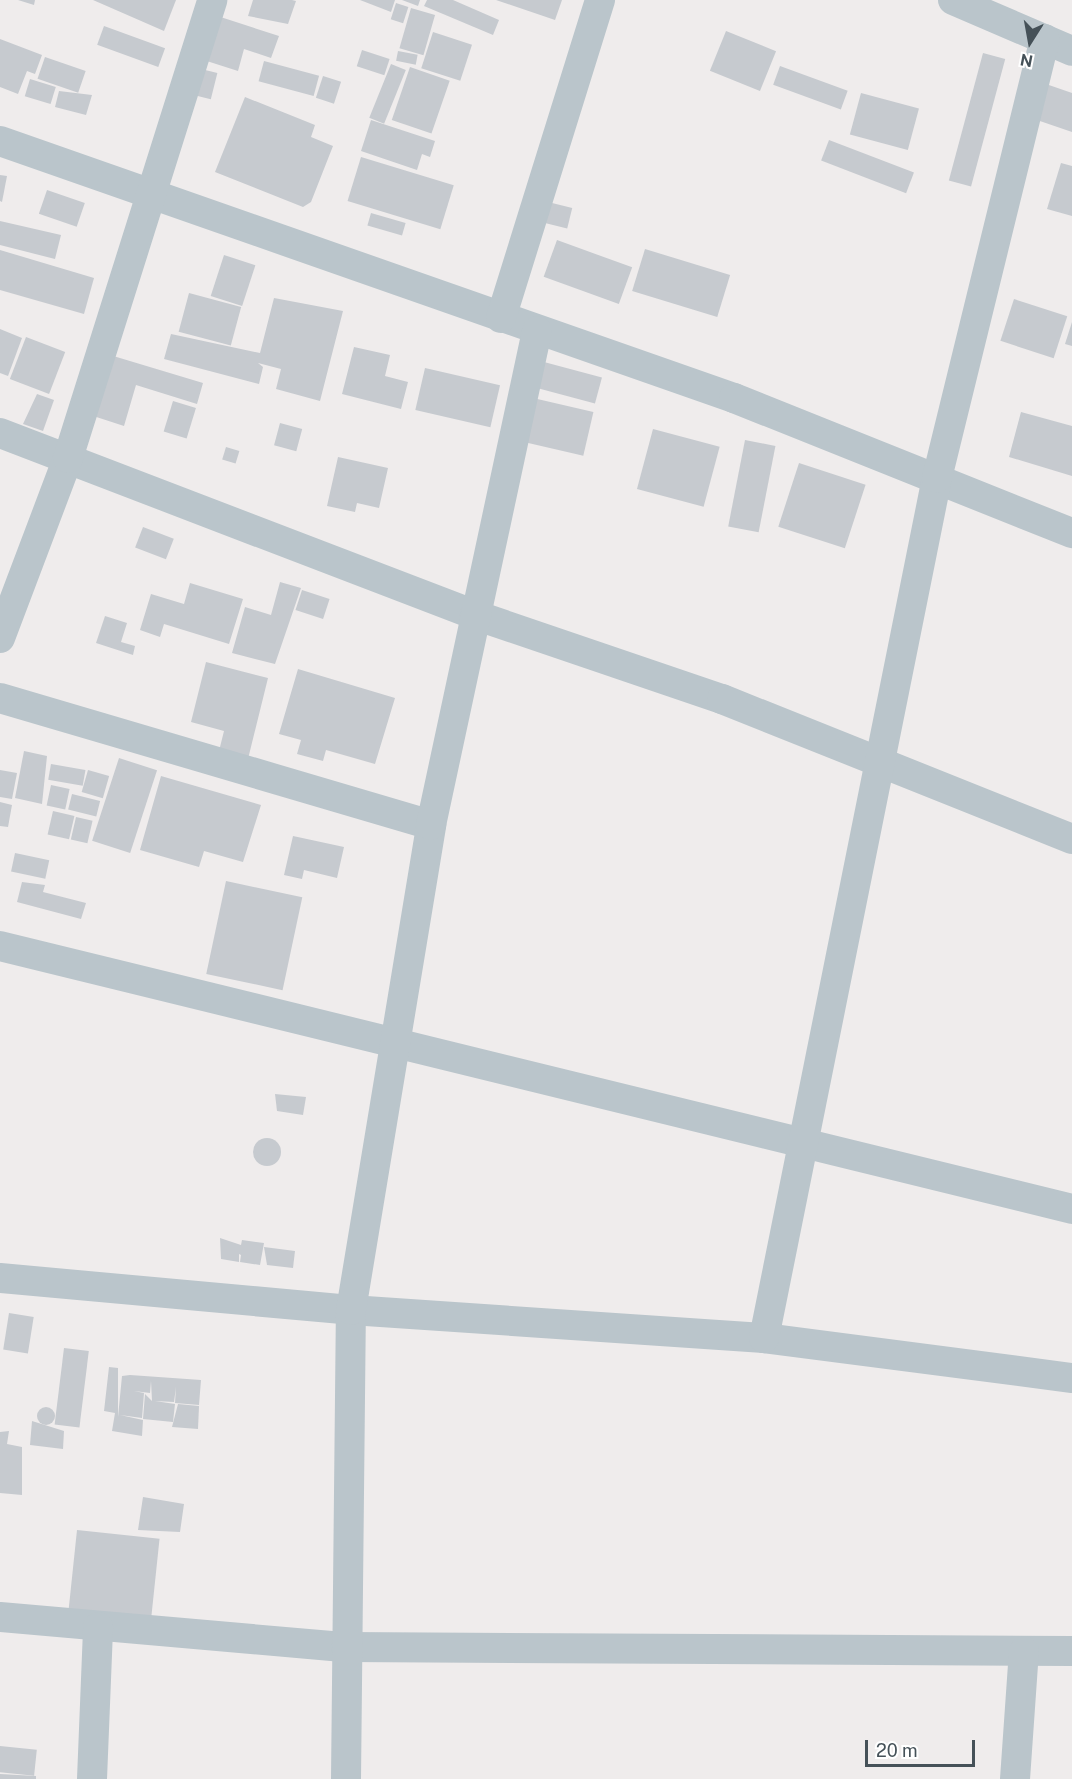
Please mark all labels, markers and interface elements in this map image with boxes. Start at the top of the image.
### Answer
north arrow [1000,12,1060,72]
text: N [1019,50,1034,71]
scale bar [868,1728,978,1766]
text: 20 m [876,1740,918,1761]

